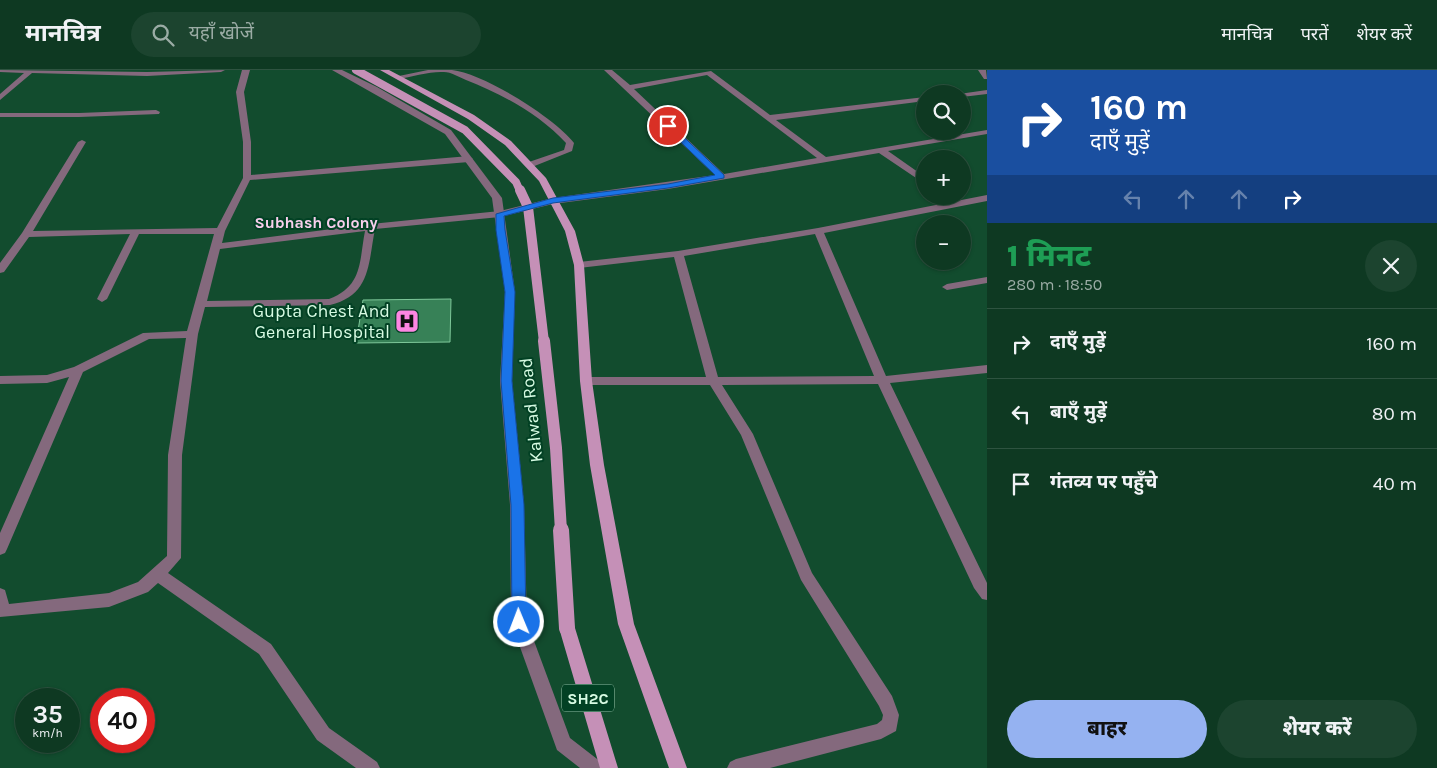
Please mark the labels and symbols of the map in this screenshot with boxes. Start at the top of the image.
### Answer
pin [647,105,689,147]
district label: Subhash Colony [255,213,377,232]
place label: Gupta Chest And General Hospital [253,300,390,343]
hospital icon: Gupta Chest And General Hospital [394,308,420,334]
street label: Kalwad Road [515,357,547,463]
position arrow [492,595,544,647]
road number: SH2C [562,684,614,711]
speed limit sign: 40 [90,688,155,753]

